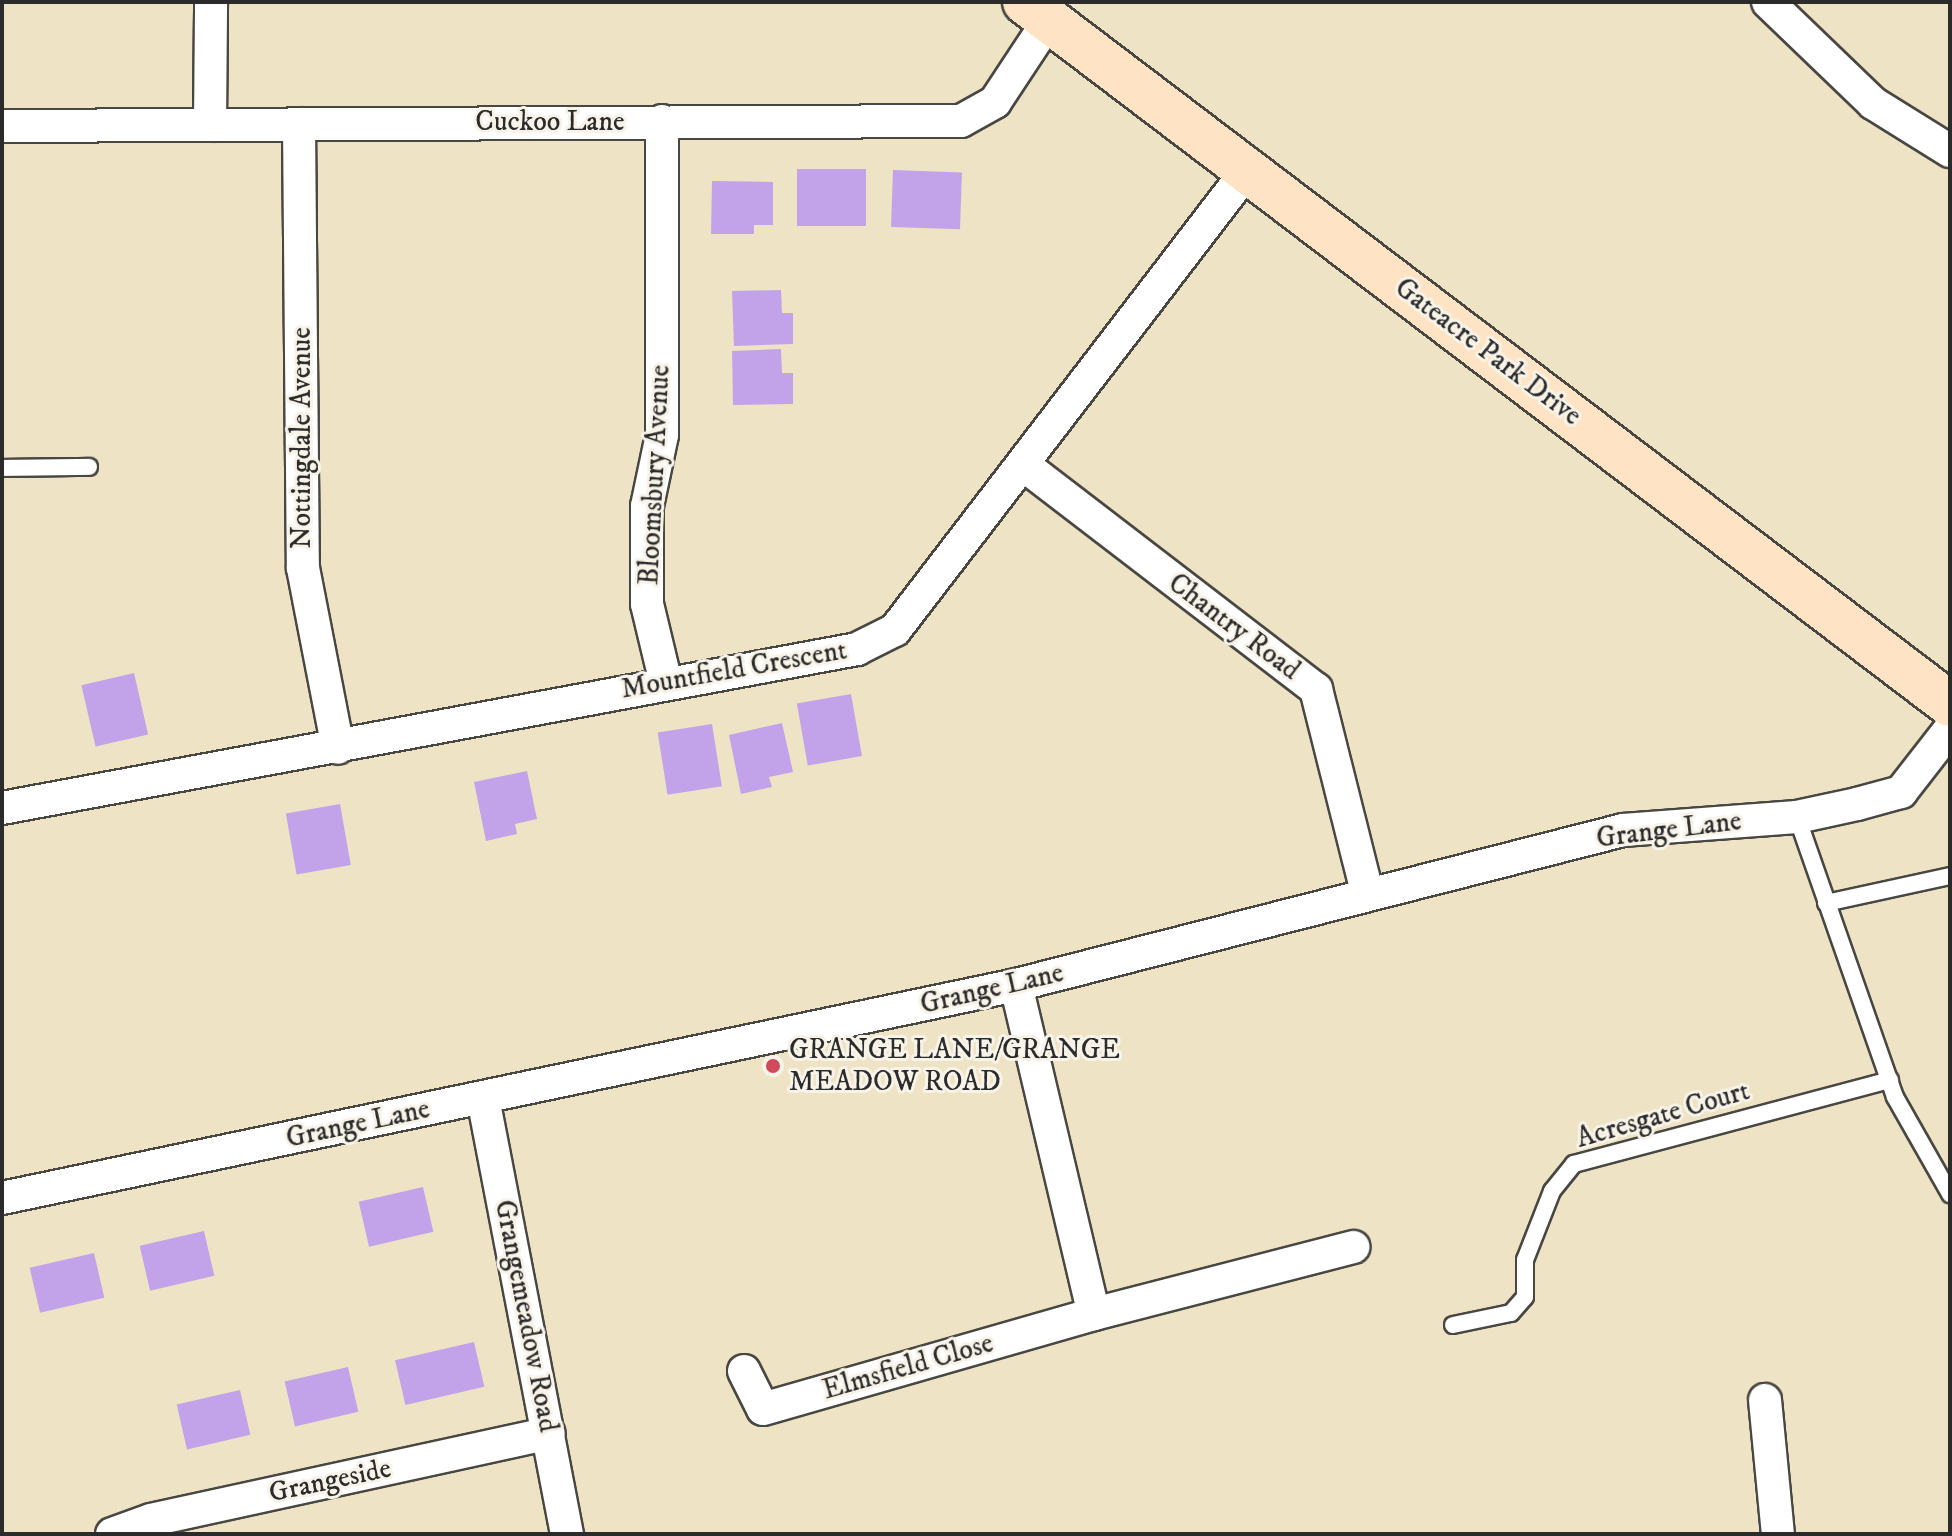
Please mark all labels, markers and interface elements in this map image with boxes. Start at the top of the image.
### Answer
street label: Cuckoo Lane [475,105,625,139]
street label: Gateacre Park Drive [1388,271,1588,433]
street label: Nottingdale Avenue [285,327,319,549]
street label: Bloomsbury Avenue [632,364,678,586]
street label: Chantry Road [1161,567,1307,687]
street label: Mountfield Crescent [619,634,849,706]
street label: Grange Lane [1595,804,1743,856]
street label: Grange Lane [917,956,1067,1022]
place label: GRANGE LANE/GRANGE MEADOW ROAD [789,1033,1120,1099]
marker: GRANGE LANE/GRANGE MEADOW ROAD [764,1057,782,1075]
street label: Acresgate Court [1573,1074,1753,1156]
street label: Grange Lane [283,1092,433,1156]
street label: Grangemeadow Road [487,1197,565,1435]
street label: Elmsfield Close [819,1327,997,1407]
street label: Grangeside [266,1452,394,1510]

